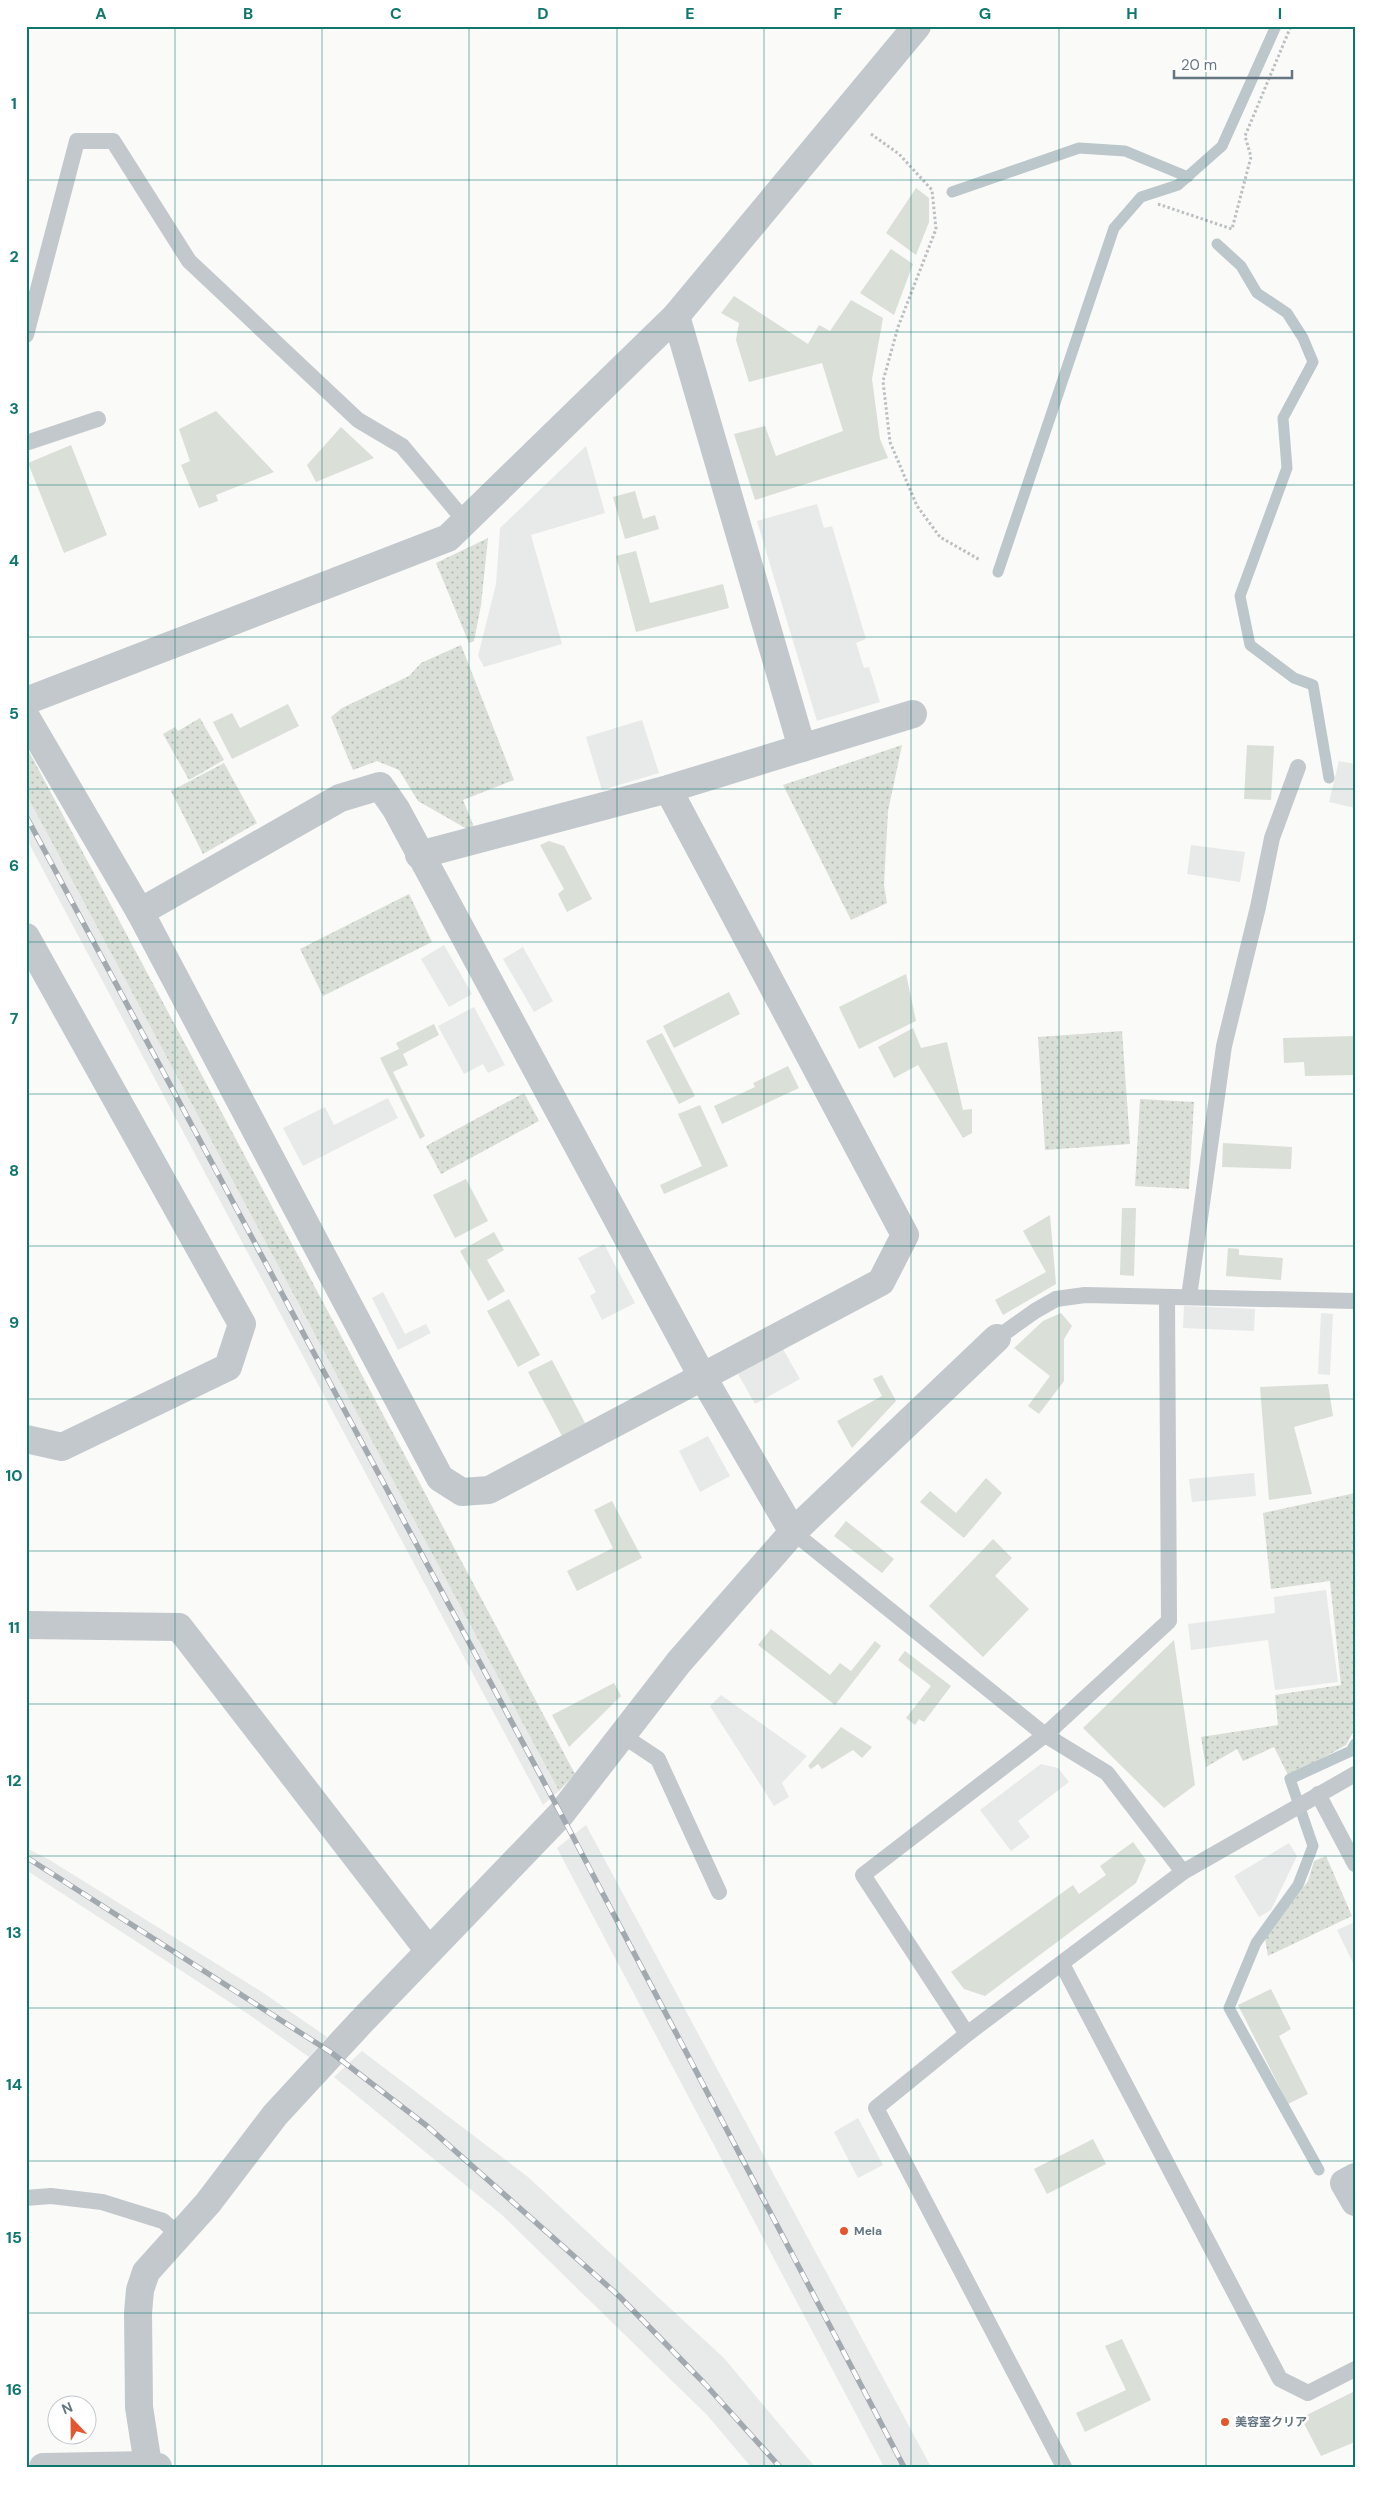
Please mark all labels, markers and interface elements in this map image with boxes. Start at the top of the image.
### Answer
text: A [95,3,107,24]
text: B [243,3,253,24]
text: C [390,3,402,24]
text: D [537,3,549,24]
text: E [685,3,695,24]
text: F [834,3,843,24]
text: G [979,3,991,24]
text: H [1126,3,1138,24]
text: I [1278,3,1282,24]
scale bar [1174,48,1291,80]
text: 20 m [1181,55,1217,75]
text: 1 [11,93,17,114]
text: 2 [9,246,19,267]
text: 3 [9,398,19,419]
text: 4 [9,550,19,571]
text: 5 [9,703,19,724]
text: 6 [9,855,19,876]
text: 7 [10,1008,19,1029]
text: 8 [9,1160,19,1181]
text: 9 [9,1312,19,1333]
text: 10 [5,1465,23,1486]
text: 11 [8,1617,20,1638]
text: 12 [6,1770,22,1791]
text: 13 [6,1922,22,1943]
text: 14 [6,2074,22,2095]
place label: Mela [854,2223,882,2239]
marker: Mela [838,2225,850,2237]
text: 15 [6,2227,22,2248]
text: 16 [6,2379,22,2400]
north arrow [48,2396,98,2446]
text: N [59,2398,75,2418]
place label: 美容室クリア [1235,2414,1307,2430]
marker: 美容室クリア [1219,2416,1231,2428]

